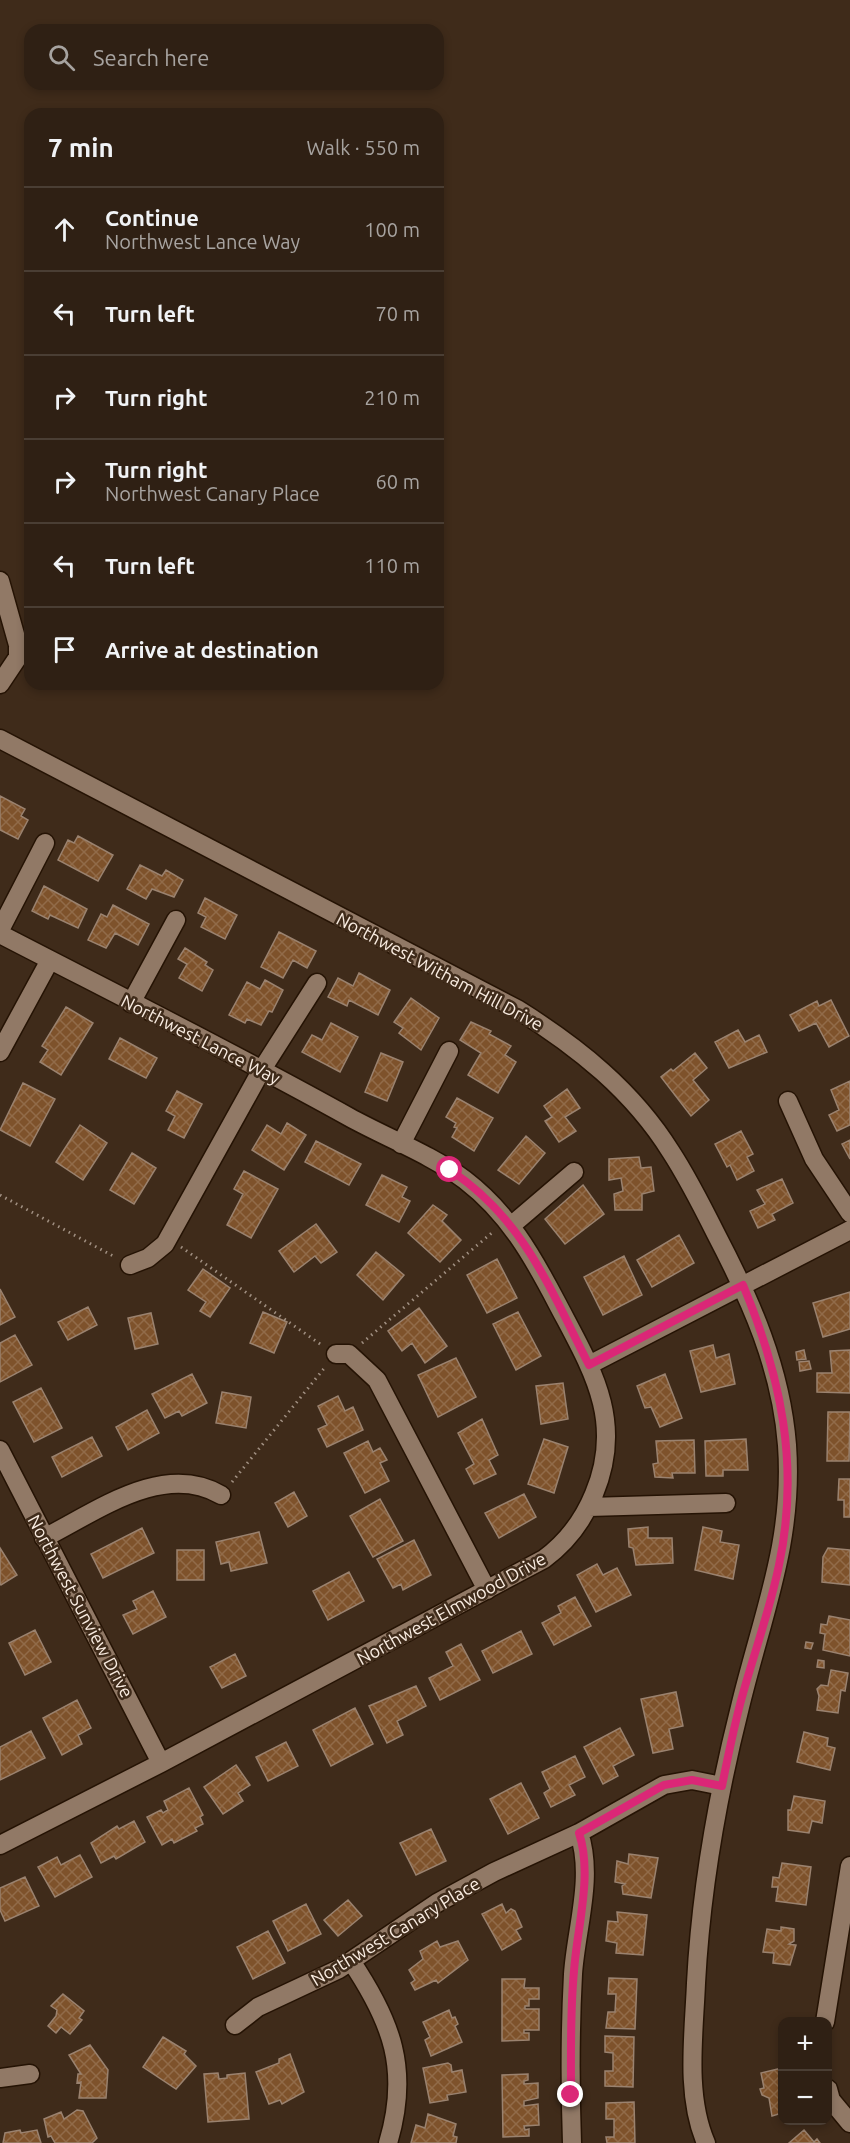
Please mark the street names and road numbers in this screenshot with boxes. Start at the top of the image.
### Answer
street label: Northwest Witham Hill Drive [333,908,547,1034]
street label: Northwest Lance Way [118,990,284,1088]
street label: Northwest Sunview Drive [24,1511,138,1701]
street label: Northwest Elmwood Drive [353,1548,549,1668]
street label: Northwest Canary Place [307,1873,483,1989]

